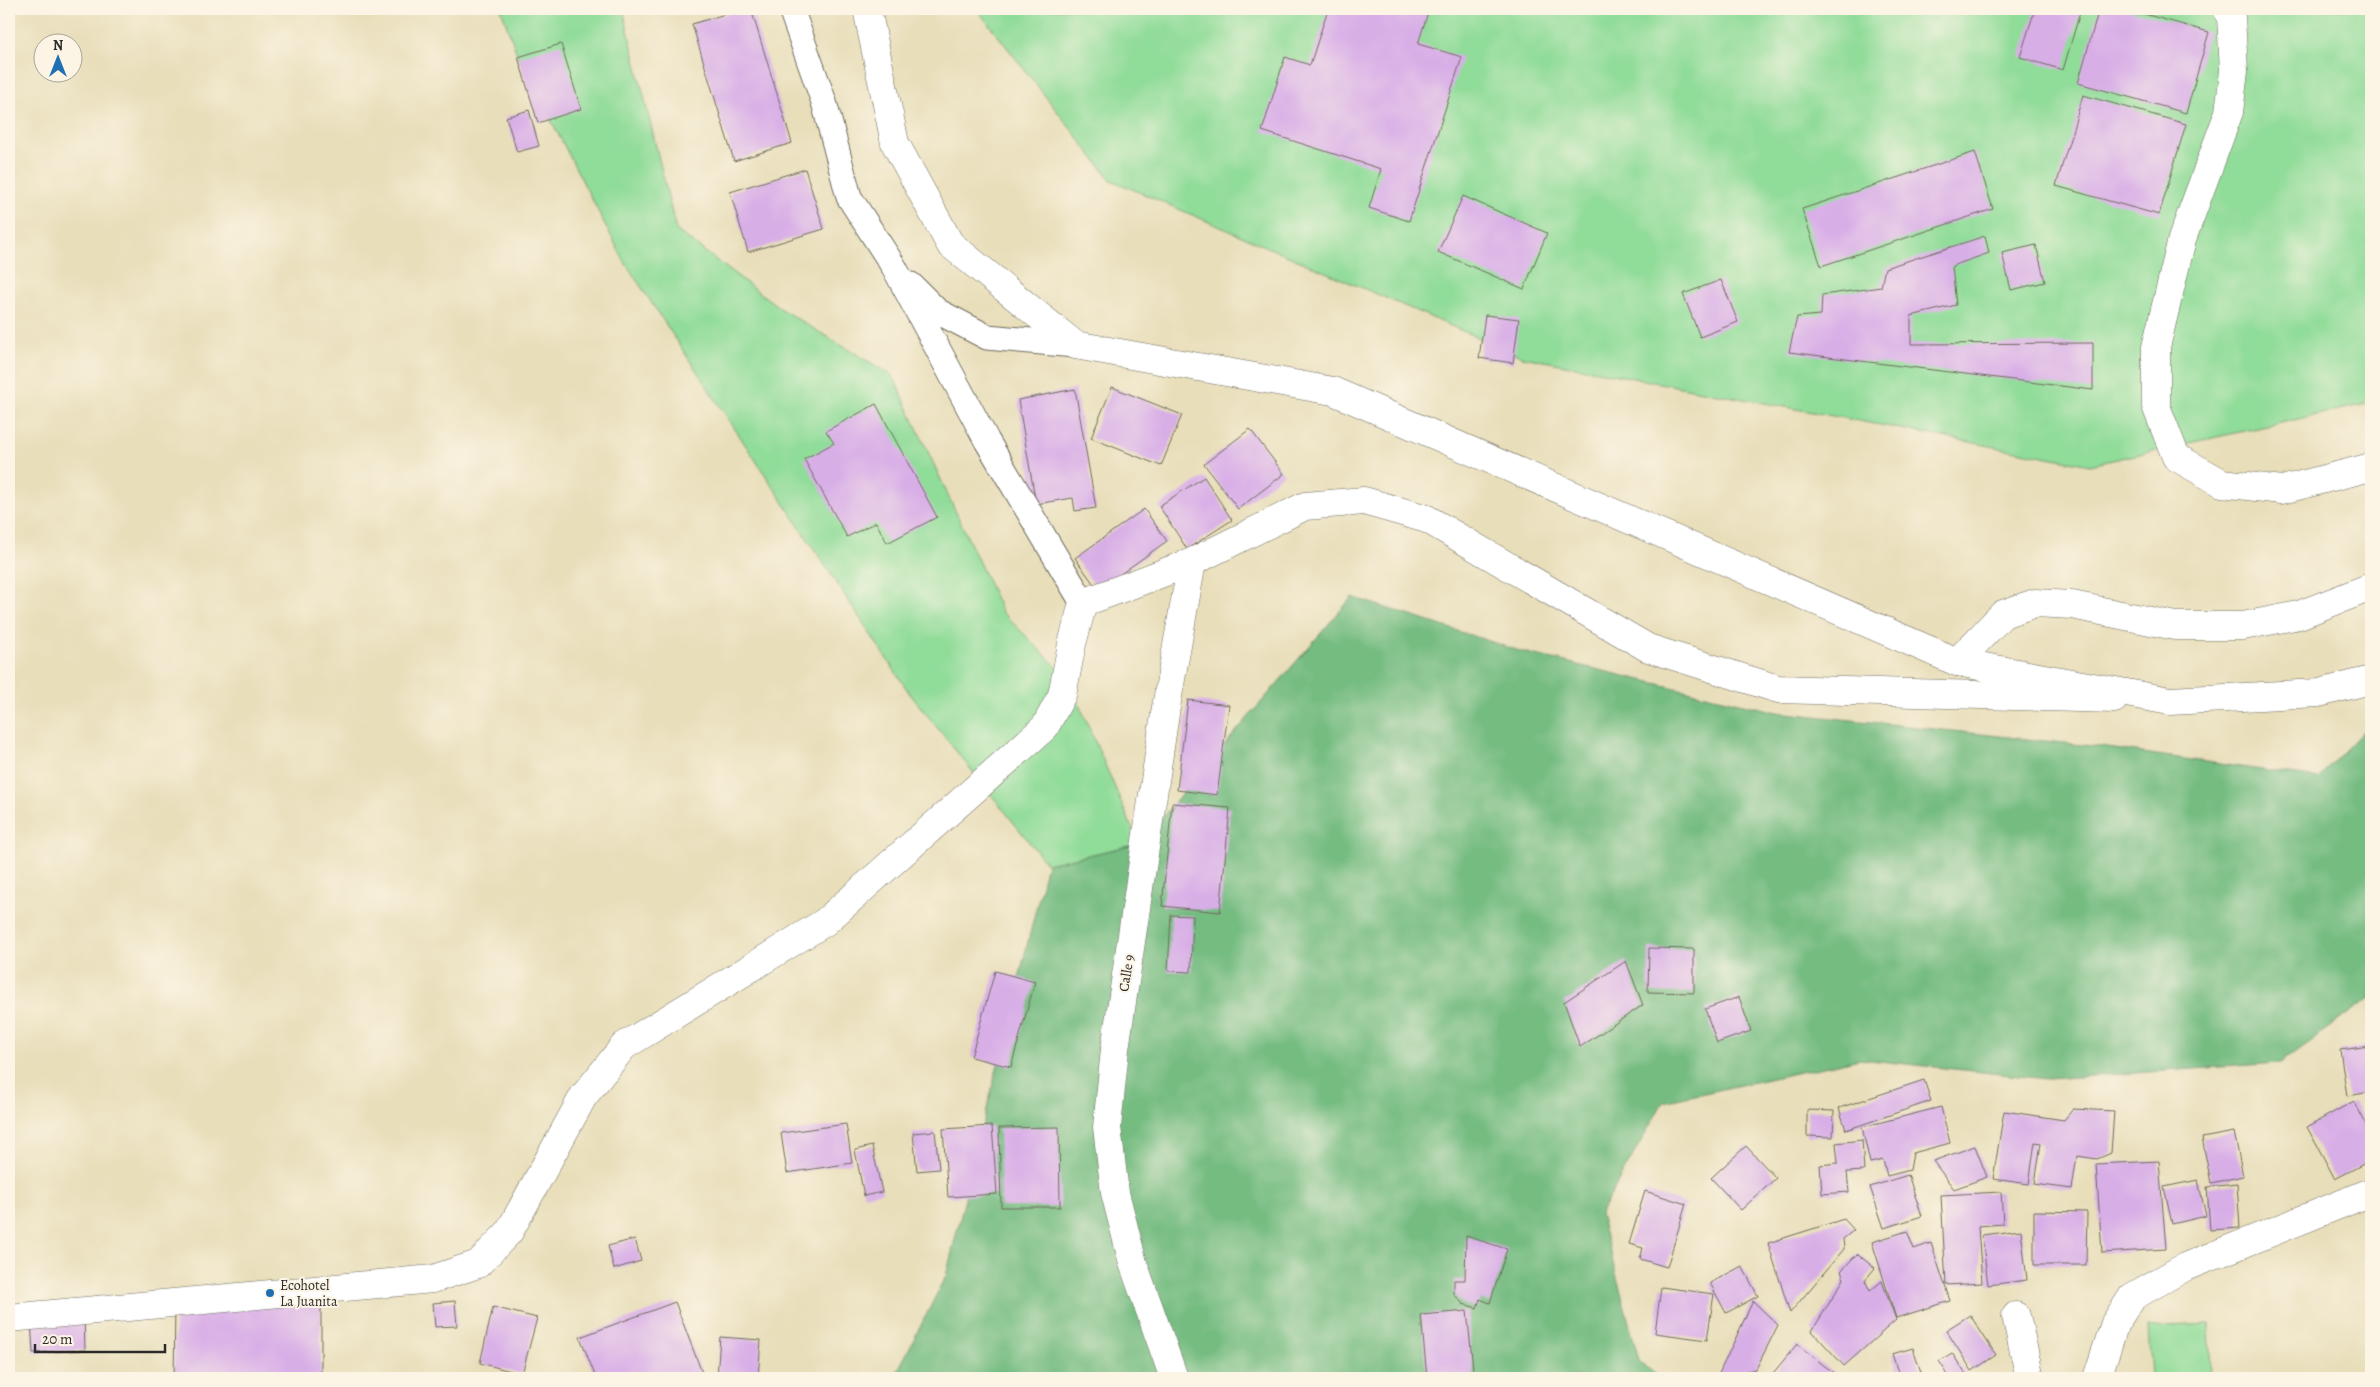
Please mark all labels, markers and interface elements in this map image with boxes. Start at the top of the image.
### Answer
north arrow [32,32,82,82]
text: N [53,36,63,55]
street label: Calle 9 [1114,953,1139,993]
place label: Ecohotel La Juanita [280,1276,338,1311]
marker: Ecohotel La Juanita [264,1287,276,1299]
scale bar [35,1322,165,1354]
text: 20 m [42,1329,73,1349]

